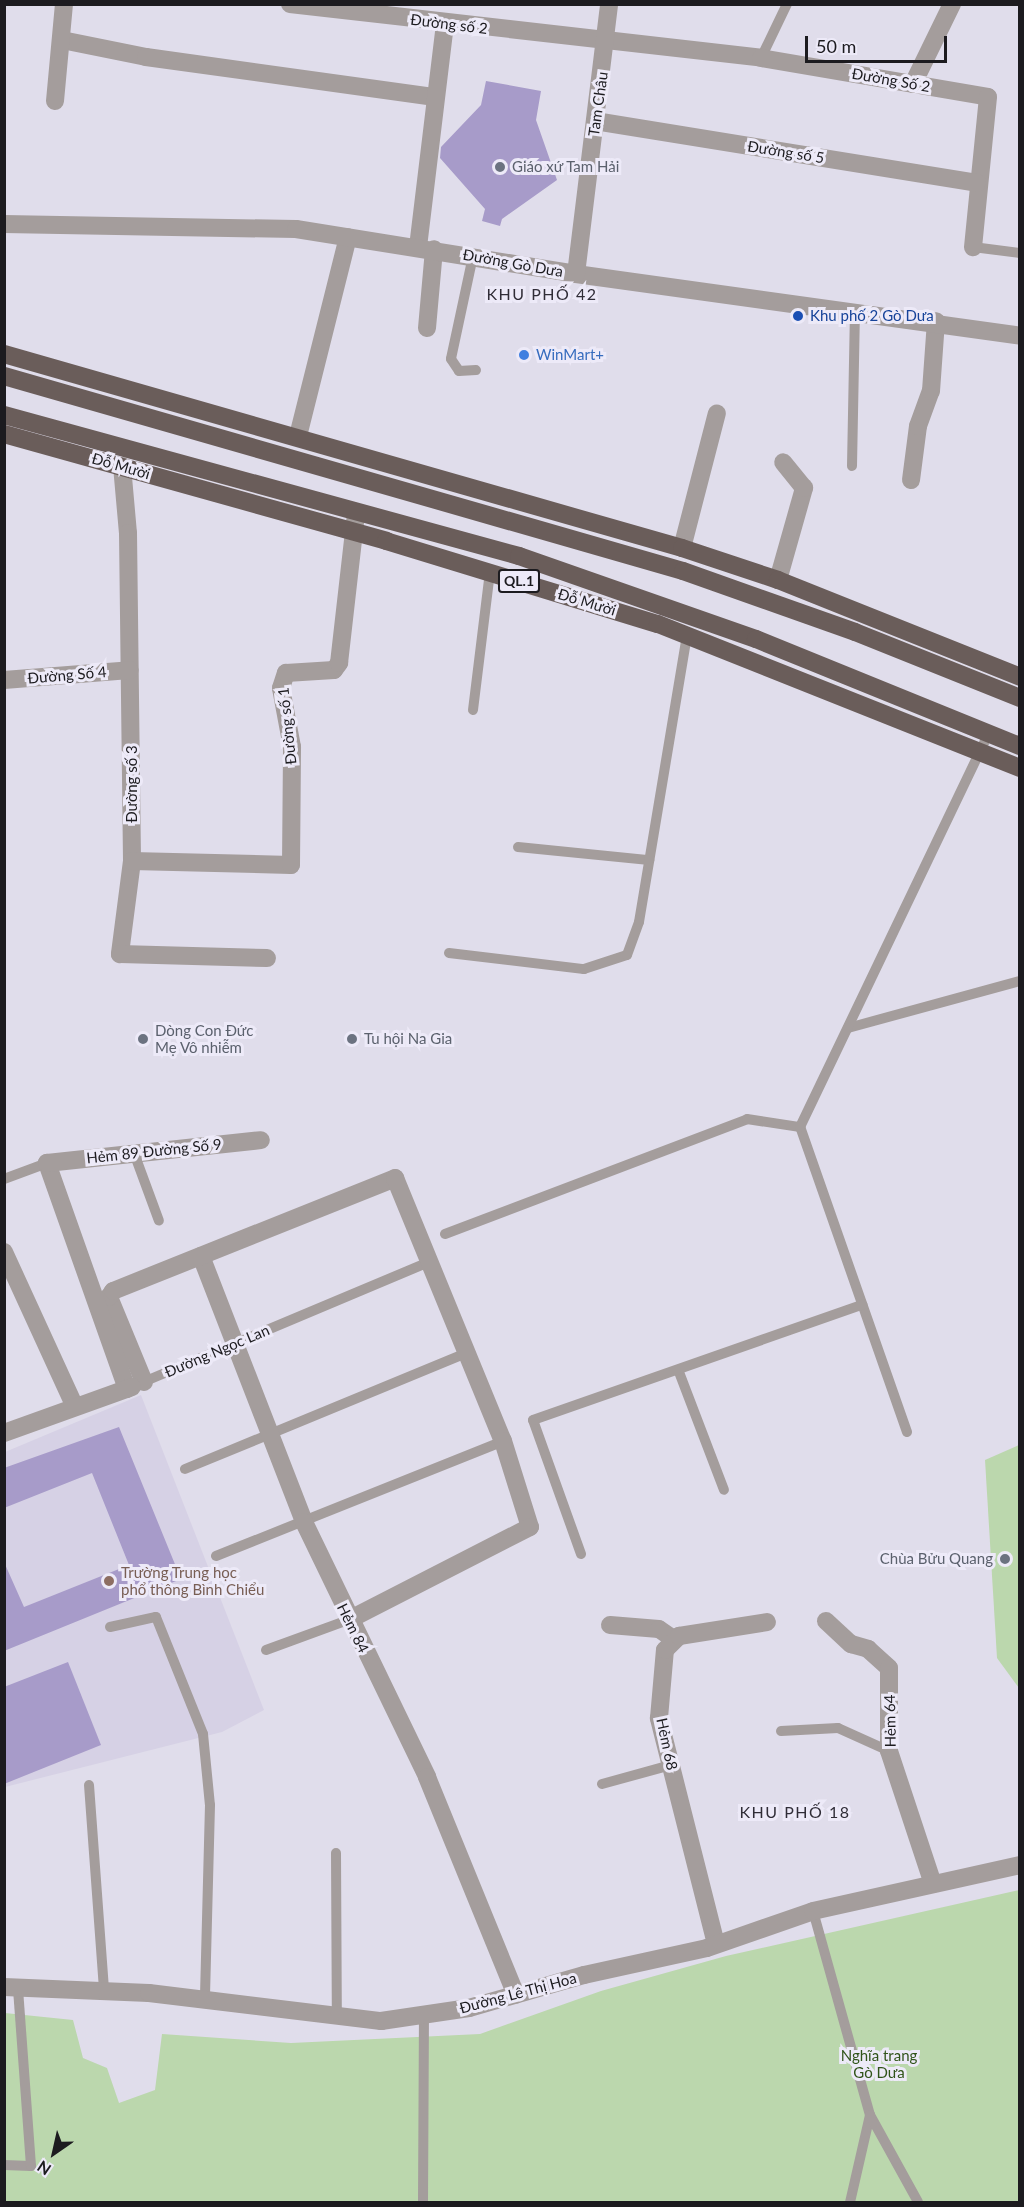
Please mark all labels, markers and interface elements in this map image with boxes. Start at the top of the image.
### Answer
street label: Đường số 2 [409,10,489,38]
scale bar [808,24,950,62]
text: 50 m [816,35,856,57]
street label: Đường Số 2 [850,64,932,96]
street label: Tam Châu [585,71,611,137]
street label: Đường số 5 [746,137,826,167]
place label: Giáo xứ Tam Hải [512,158,620,176]
marker: Giáo xứ Tam Hải [493,160,507,174]
street label: Đường Gò Dưa [461,245,565,281]
district label: KHU PHỐ 42 [487,284,597,304]
place label: Khu phố 2 Gò Dưa [810,307,934,325]
marker: Khu phố 2 Gò Dưa [791,309,805,323]
place label: WinMart+ [536,346,604,364]
marker: WinMart+ [517,348,531,362]
street label: Đỗ Mười [90,449,152,483]
road number: QL.1 [496,570,542,592]
street label: Đỗ Mười [556,585,618,619]
street label: Đường Số 4 [27,663,107,687]
street label: Đường số 1 [274,686,300,766]
street label: Đường số 3 [123,745,141,823]
place label: Dòng Con Đức Mẹ Vô nhiễm [155,1021,253,1056]
place label: Tu hội Na Gia [364,1030,452,1048]
marker: Dòng Con Đức Mẹ Vô nhiễm [136,1032,150,1046]
marker: Tu hội Na Gia [345,1032,359,1046]
street label: Hẻm 89 Đường Số 9 [86,1135,222,1167]
street label: Đường Ngọc Lan [162,1321,272,1381]
place label: Chùa Bửu Quang [880,1550,993,1568]
marker: Chùa Bửu Quang [998,1552,1012,1566]
place label: Trường Trung học phổ thông Bình Chiểu [121,1563,264,1598]
marker: Trường Trung học phổ thông Bình Chiểu [102,1574,116,1588]
street label: Hẻm 84 [333,1600,373,1656]
street label: Hẻm 64 [881,1694,899,1748]
street label: Hẻm 68 [653,1716,681,1772]
district label: KHU PHỐ 18 [740,1802,850,1822]
street label: Đường Lê Thị Hoa [457,1969,579,2017]
park label: Nghĩa trang Gò Dưa [841,2046,917,2081]
north arrow [24,2123,84,2183]
text: N [33,2157,54,2180]

